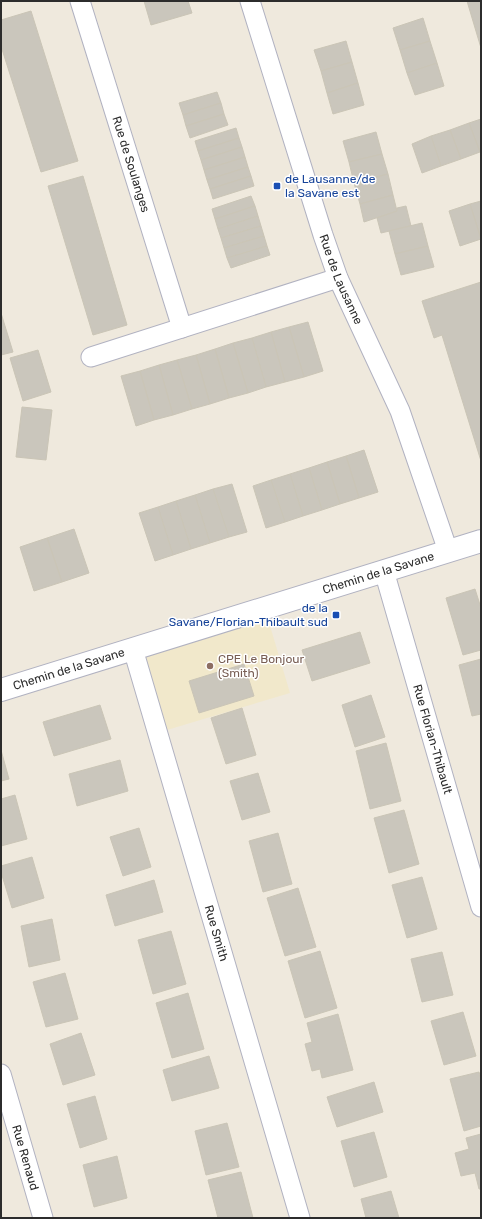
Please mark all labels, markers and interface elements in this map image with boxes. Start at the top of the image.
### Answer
street label: Rue de Soulanges [109,114,153,214]
place label: de Lausanne/de la Savane est [285,172,376,200]
marker: de Lausanne/de la Savane est [272,181,282,191]
street label: Rue de Lausanne [316,232,366,327]
street label: Chemin de la Savane [321,549,436,597]
place label: de la Savane/Florian-Thibault sud [169,601,328,629]
marker: de la Savane/Florian-Thibault sud [331,610,341,620]
street label: Chemin de la Savane [11,645,127,693]
place label: CPE Le Bonjour (Smith) [218,652,305,680]
marker: CPE Le Bonjour (Smith) [205,661,215,671]
street label: Rue Florian-Thibault [410,683,455,796]
street label: Rue Smith [201,903,231,963]
street label: Rue Renaud [9,1123,42,1192]

